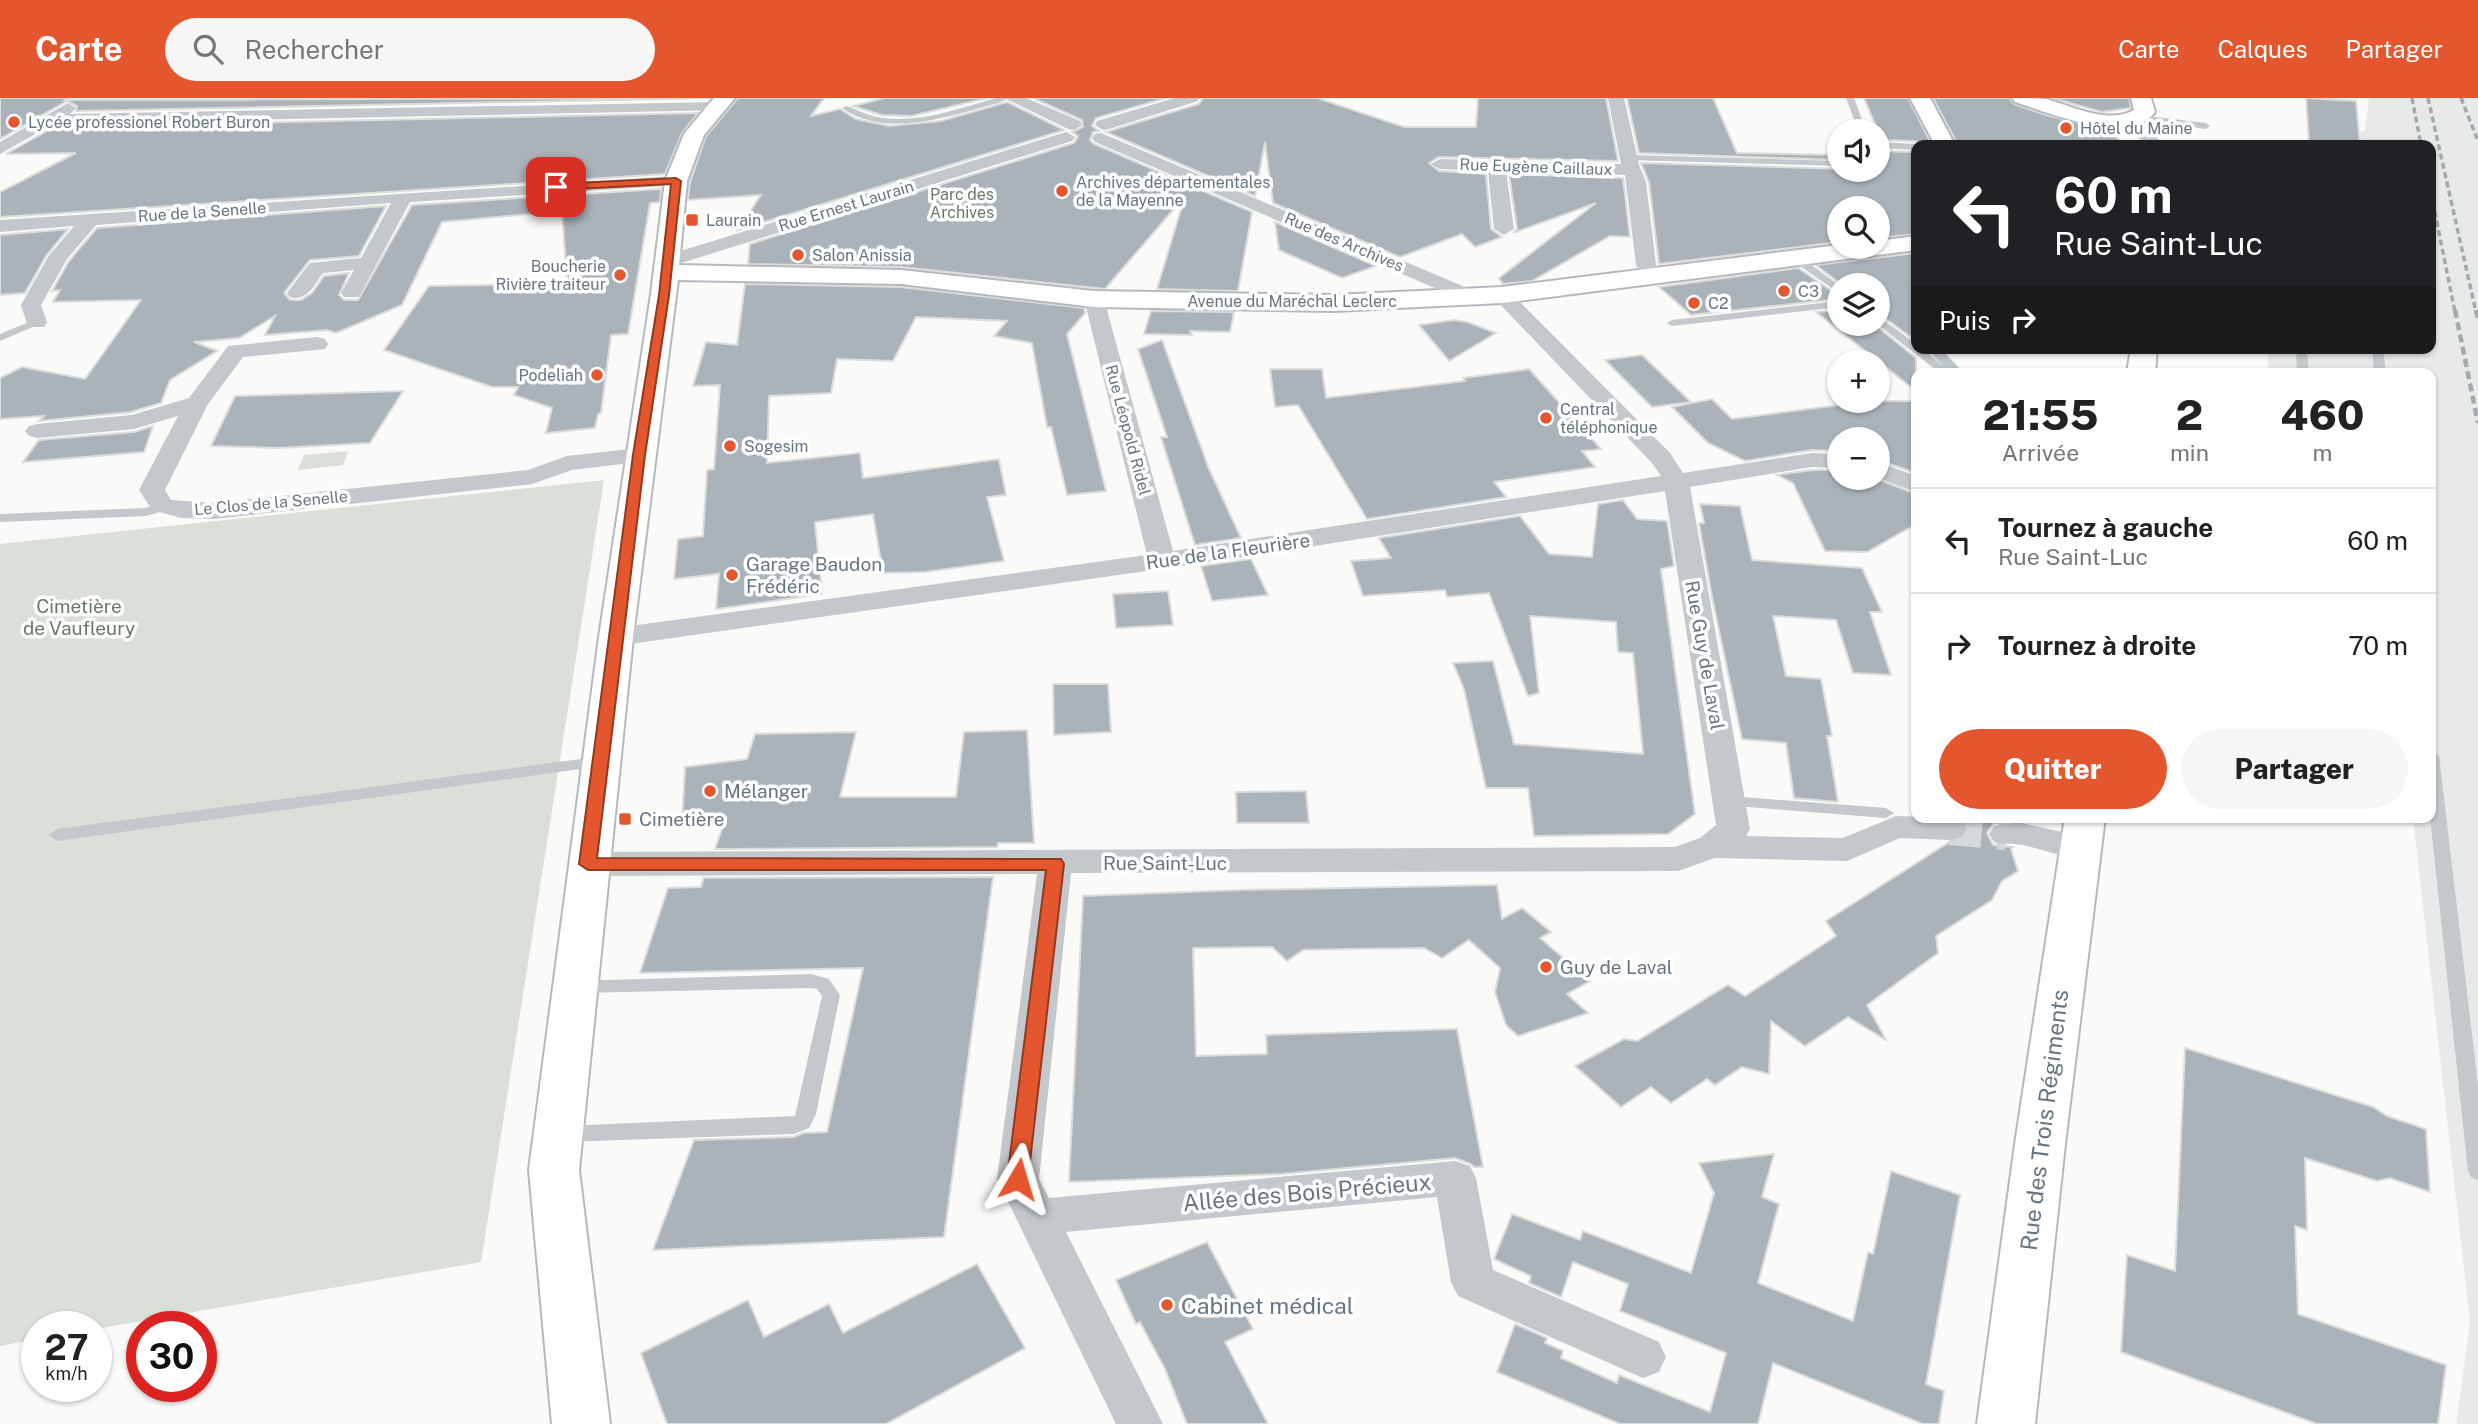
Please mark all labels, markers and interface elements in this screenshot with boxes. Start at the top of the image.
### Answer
search box [165,18,655,81]
text: Carte [35,30,123,68]
icon: search [189,30,227,68]
text: Rechercher [245,34,384,65]
text: Carte [2118,35,2179,63]
text: Calques [2217,35,2308,63]
text: Partager [2346,35,2443,63]
place label: Lycée professionel Robert Buron [28,113,270,132]
marker: Lycée professionel Robert Buron [6,114,22,130]
map controls [1827,119,1890,490]
button: sound [1827,119,1890,182]
place label: Hôtel du Maine [2080,119,2192,138]
marker: Hôtel du Maine [2058,120,2074,136]
street label: Rue Eugène Caillaux [1459,155,1613,179]
pin [526,157,586,217]
text: 60 m [2054,166,2173,224]
icon: arrive [537,168,575,206]
icon: left [1939,168,2030,259]
place label: Archives départementales de la Mayenne [1076,173,1270,210]
street label: Rue Ernest Laurain [776,176,916,236]
marker: Archives départementales de la Mayenne [1054,183,1070,199]
park label: Parc des Archives [930,185,994,222]
button: search [1827,196,1890,259]
street label: Rue de la Senelle [137,198,267,226]
street label: Rue des Archives [1282,208,1406,276]
place label: Laurain [706,211,761,230]
marker: Laurain [684,212,700,228]
text: Rue Saint-Luc [2054,225,2263,262]
place label: Salon Anissia [812,246,912,265]
marker: Salon Anissia [790,247,806,263]
place label: Boucherie Rivière traiteur [496,257,606,294]
marker: Boucherie Rivière traiteur [612,267,628,283]
button: layers [1827,273,1890,336]
place label: C3 [1798,282,1819,301]
marker: C3 [1776,283,1792,299]
street label: Avenue du Maréchal Leclerc [1187,292,1397,311]
place label: C2 [1708,294,1729,313]
marker: C2 [1686,295,1702,311]
icon: right [2004,301,2042,339]
text: Puis [1939,305,1990,336]
button: + [1827,350,1890,413]
street label: Rue Léopold Ridel [1101,363,1155,498]
place label: Podeliah [518,366,583,385]
marker: Podeliah [589,367,605,383]
text: 21:55 [1982,390,2098,439]
text: 2 [2176,390,2203,439]
text: 460 [2280,390,2365,439]
place label: Central téléphonique [1560,400,1657,437]
marker: Central téléphonique [1538,410,1554,426]
button: − [1827,427,1890,490]
place label: Sogesim [744,437,808,456]
marker: Sogesim [722,438,738,454]
text: Arrivée [2002,439,2079,466]
text: min [2170,439,2209,466]
text: m [2313,439,2332,466]
street label: Le Clos de la Senelle [193,487,349,519]
text: Tournez à gauche [1998,512,2213,543]
icon: left [1939,522,1977,560]
text: 60 m [2347,525,2408,556]
street label: Rue de la Fleurière [1145,529,1311,573]
text: Rue Saint-Luc [1998,543,2148,570]
place label: Garage Baudon Frédéric [746,553,882,597]
marker: Garage Baudon Frédéric [724,567,740,583]
street label: Rue Guy de Laval [1681,578,1729,732]
park label: Cimetière de Vaufleury [23,595,135,639]
icon: right [1939,627,1977,665]
text: Tournez à droite [1998,630,2196,661]
text: 70 m [2348,630,2408,661]
button: Quitter [1939,729,2167,809]
button: Partager [2181,729,2408,809]
place label: Mélanger [724,780,808,802]
marker: Mélanger [702,783,718,799]
place label: Cimetière [639,808,725,830]
marker: Cimetière [617,811,633,827]
street label: Rue Saint-Luc [1103,852,1227,874]
place label: Guy de Laval [1560,956,1673,978]
marker: Guy de Laval [1538,959,1554,975]
street label: Rue des Trois Régiments [2015,988,2073,1252]
position arrow [981,1142,1055,1216]
street label: Allée des Bois Précieux [1182,1168,1432,1216]
place label: Cabinet médical [1181,1292,1354,1319]
marker: Cabinet médical [1159,1297,1175,1313]
speed limit sign: 30 [126,1311,217,1402]
text: 27 [44,1327,89,1368]
text: km/h [45,1363,88,1384]

